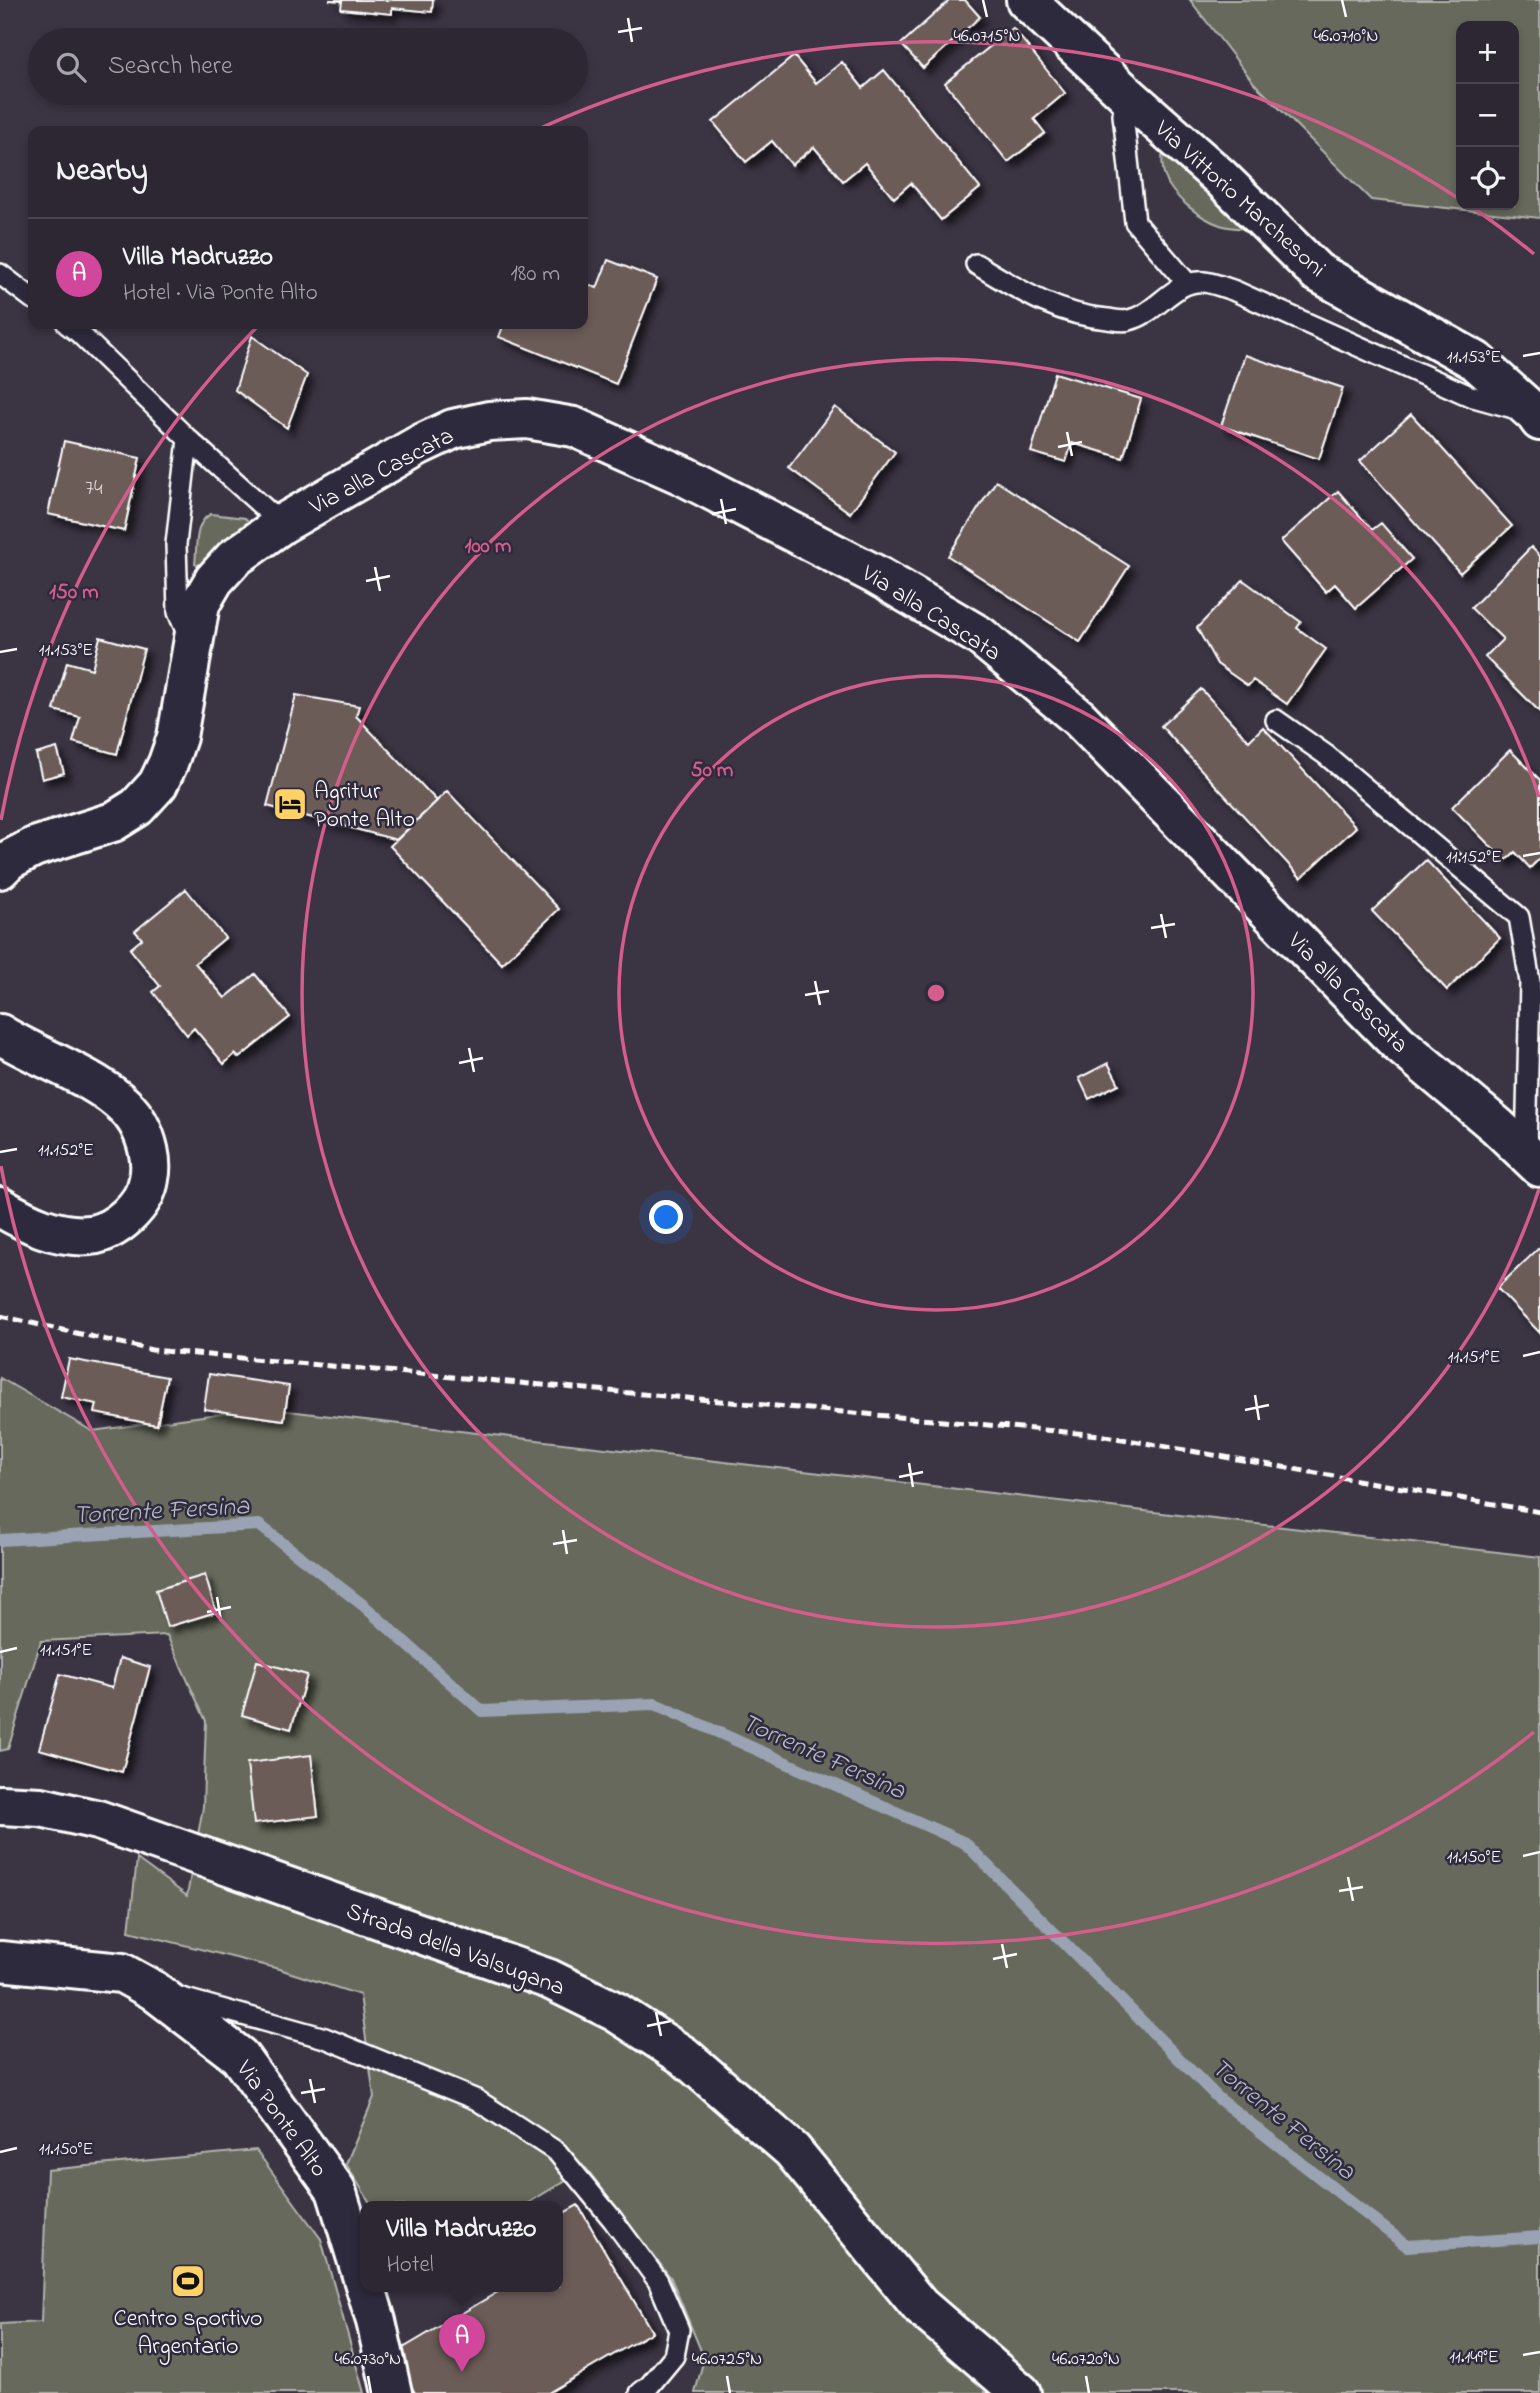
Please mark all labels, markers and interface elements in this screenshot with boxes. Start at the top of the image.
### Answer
map controls [1456,21,1519,210]
button: + [1456,21,1519,84]
text: 46.0715°N [953,24,1021,50]
text: 46.0710°N [1314,24,1378,50]
search box [28,28,588,105]
icon: search [52,48,90,86]
text: Search here [108,48,233,86]
button: − [1456,84,1519,147]
street label: Via Vittorio Marchesoni [1145,113,1333,286]
button: locate [1456,147,1519,210]
text: Nearby [56,150,148,194]
text: Villa Madruzzo [123,239,273,277]
text: A [72,258,86,291]
text: 180 m [511,258,560,291]
text: Hotel · Via Ponte Alto [123,277,318,310]
text: 11.153°E [1447,345,1501,371]
street label: Via alla Cascata [303,419,460,525]
house number: 74 [85,474,103,504]
text: 100 m [465,532,511,562]
street label: Via alla Cascata [853,557,1007,671]
text: 150 m [49,578,99,608]
text: 11.153°E [39,638,93,664]
text: 50 m [691,756,733,786]
place label: Agritur Ponte Alto [314,775,415,838]
hotel icon: Agritur Ponte Alto [271,785,309,823]
text: 11.152°E [1446,845,1502,871]
street label: Via alla Cascata [1278,925,1416,1062]
centre of rings [924,981,948,1005]
text: 11.152°E [38,1138,94,1164]
your location [649,1200,683,1234]
text: 11.151°E [1448,1345,1500,1371]
water label: Torrente Fersina [72,1488,251,1536]
text: 11.151°E [40,1638,92,1664]
water label: Torrente Fersina [735,1705,912,1811]
text: 11.150°E [1447,1845,1501,1871]
street label: Strada della Valsugana [341,1895,569,2006]
water label: Torrente Fersina [1202,2050,1363,2191]
street label: Via Ponte Alto [226,2053,335,2185]
text: 11.150°E [39,2137,93,2163]
popup [360,2201,563,2292]
text: Villa Madruzzo [386,2211,537,2249]
text: Hotel [386,2249,434,2282]
sports icon: Centro sportivo Argentario [169,2262,207,2300]
place label: Centro sportivo Argentario [113,2302,263,2365]
pin: A [439,2314,485,2372]
text: 11.149°E [1449,2345,1499,2371]
text: 46.0730°N [335,2347,401,2373]
text: 46.0725°N [692,2347,762,2373]
text: 46.0720°N [1052,2347,1120,2373]

